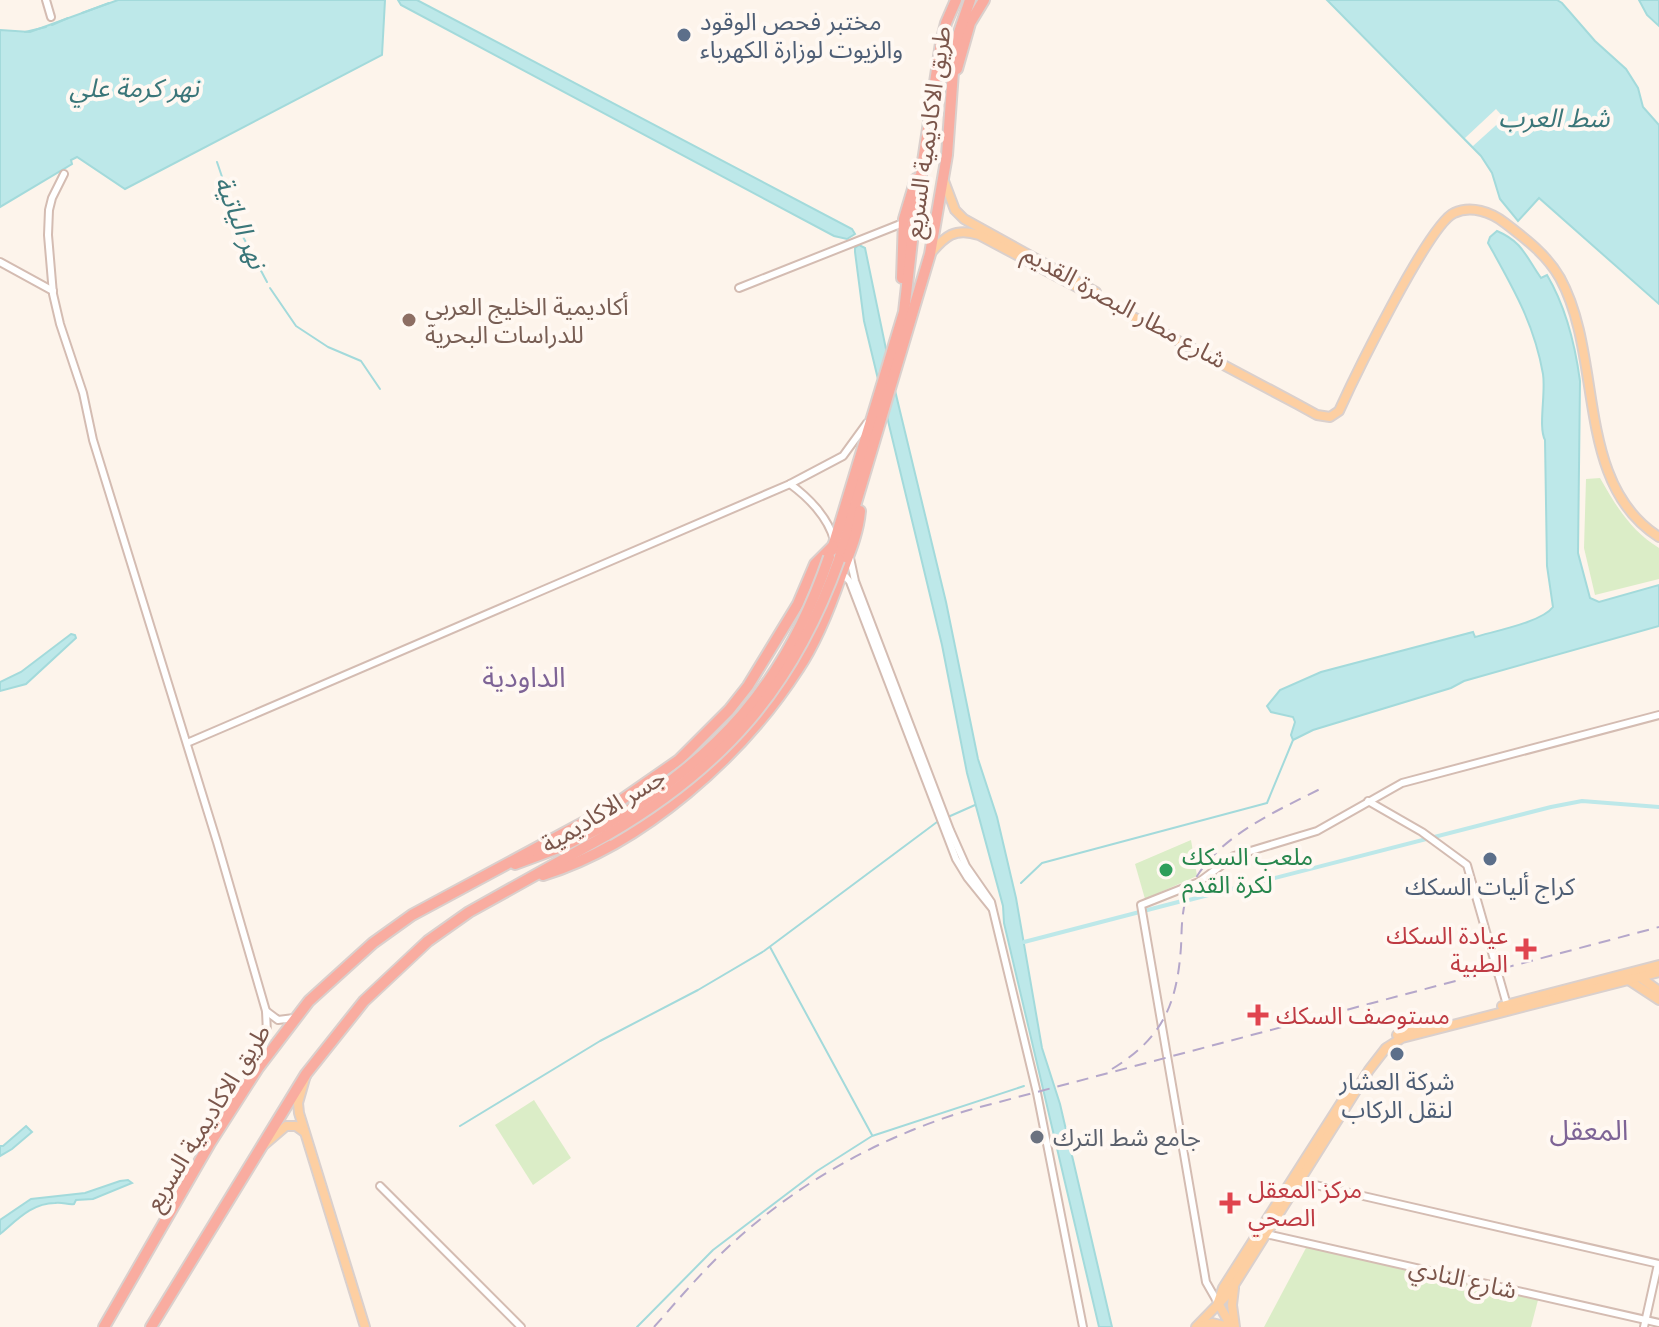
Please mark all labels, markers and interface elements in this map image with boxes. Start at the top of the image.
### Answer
place label: مختبر فحص الوقود والزيوت لوزارة الكهرباء [700,7,903,64]
street label: طريق الاكاديمية السريع [898,24,960,240]
marker: مختبر فحص الوقود والزيوت لوزارة الكهرباء [675,26,693,44]
water label: نهر كرمة علي [69,72,201,108]
water label: شط العرب [1499,102,1610,134]
water label: نهر الياتية [208,171,274,275]
street label: شارع مطار البصرة القديم [1016,238,1232,377]
place label: أكاديمية الخليج العربي للدراسات البحرية [425,291,629,349]
marker: أكاديمية الخليج العربي للدراسات البحرية [400,311,418,329]
district label: الداودية [482,660,566,694]
street label: جسر الاكاديمية [536,762,671,859]
place label: ملعب السكك لكرة القدم [1182,842,1313,903]
marker: كراج أليات السكك [1481,850,1499,868]
marker: ملعب السكك لكرة القدم [1157,861,1175,879]
place label: كراج أليات السكك [1405,871,1576,904]
place label: عيادة السكك الطبية [1386,921,1508,977]
marker: عيادة السكك الطبية [1515,938,1537,960]
place label: مستوصف السكك [1276,1001,1450,1030]
marker: مستوصف السكك [1247,1004,1269,1026]
street label: طريق الاكاديمية السريع [138,1019,279,1217]
marker: شركة العشار لنقل الركاب [1388,1045,1406,1063]
place label: شركة العشار لنقل الركاب [1338,1067,1455,1124]
district label: المعقل [1549,1113,1629,1147]
place label: جامع شط الترك [1053,1123,1201,1155]
marker: جامع شط الترك [1028,1128,1046,1146]
place label: مركز المعقل الصحي [1248,1175,1362,1237]
marker: مركز المعقل الصحي [1219,1192,1241,1214]
street label: شارع النادي [1405,1252,1519,1309]

